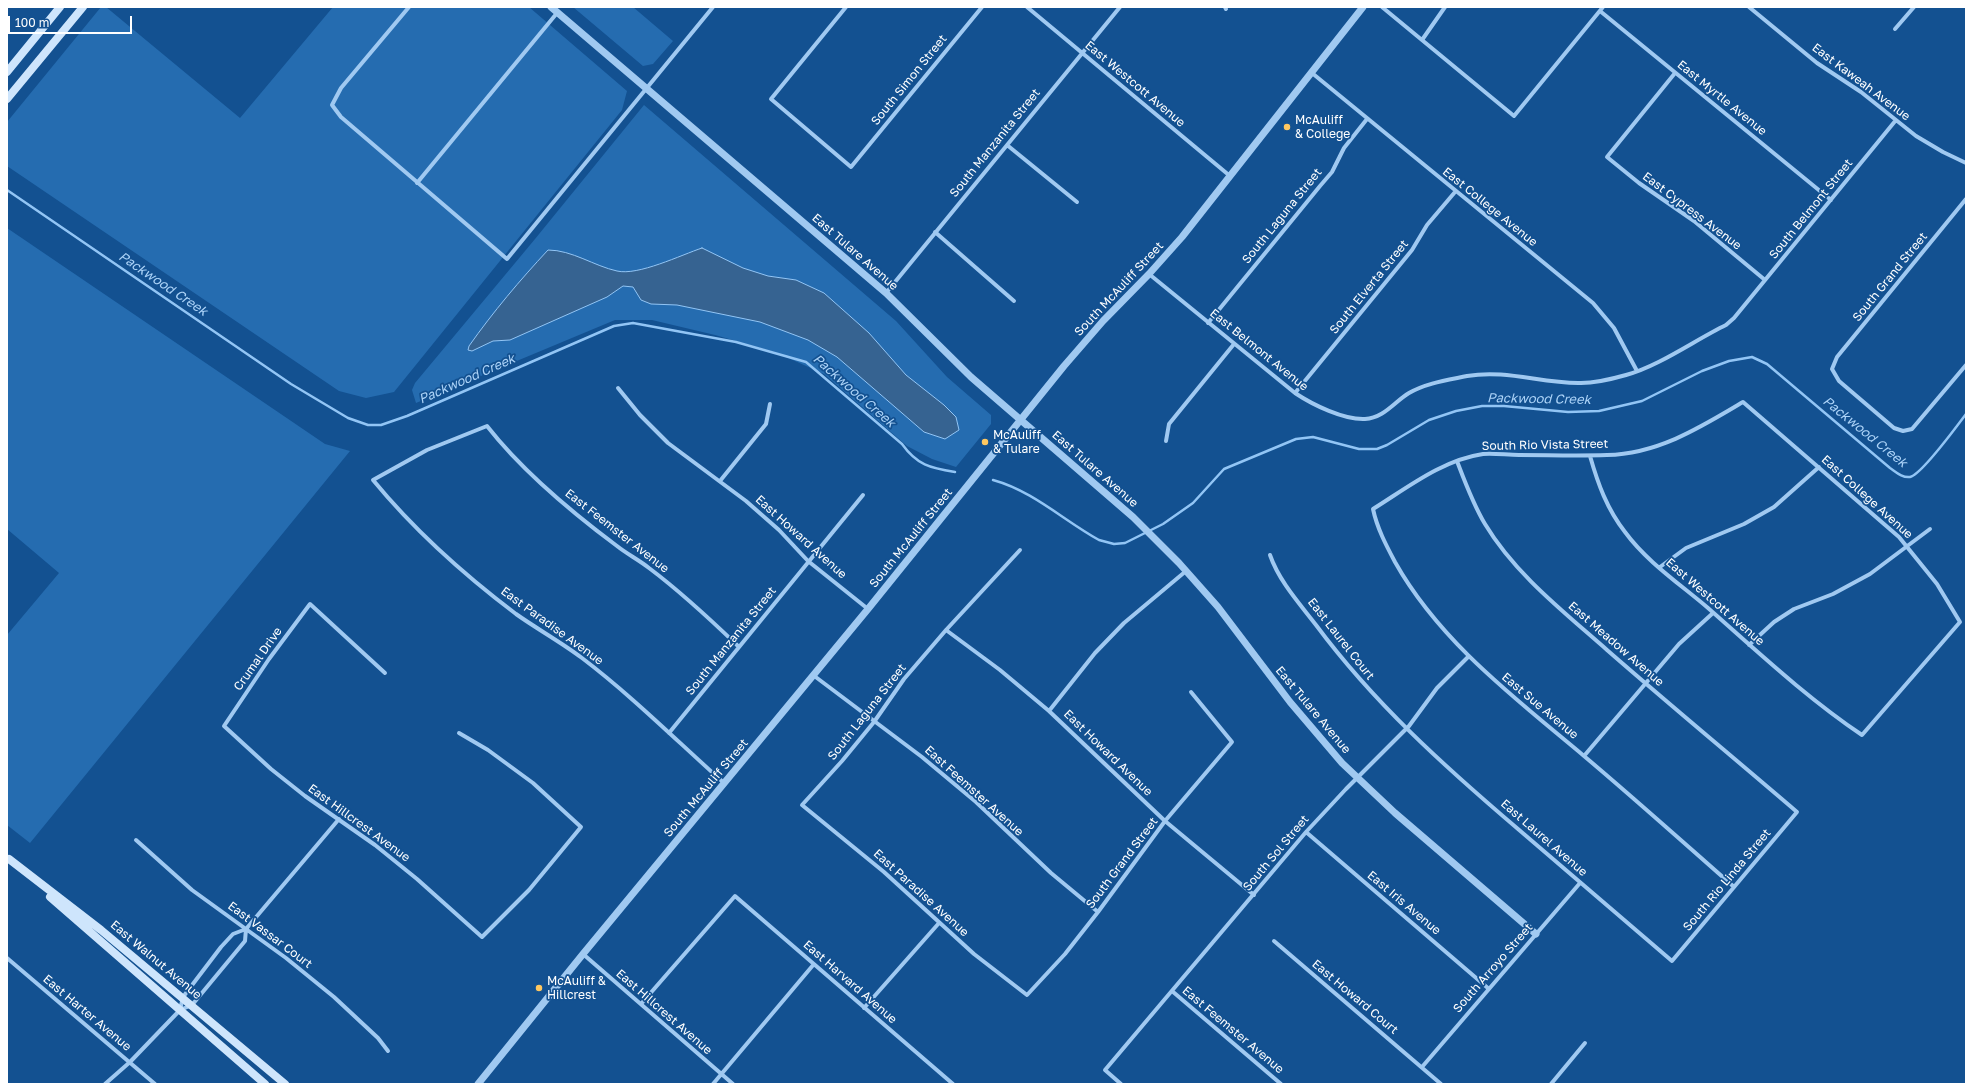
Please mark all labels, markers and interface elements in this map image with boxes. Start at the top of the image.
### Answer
scale bar [10,8,134,34]
text: 100 m [15,15,49,30]
street label: South Simon Street [868,32,950,128]
street label: East Westcott Avenue [1082,38,1188,130]
street label: East Kaweah Avenue [1809,40,1913,124]
street label: East Myrtle Avenue [1674,57,1770,139]
street label: South Manzanita Street [947,86,1043,200]
place label: McAuliff & College [1295,113,1350,141]
marker: McAuliff & College [1282,122,1292,132]
street label: South Belmont Street [1766,156,1856,262]
street label: East College Avenue [1440,164,1540,250]
street label: South Laguna Street [1239,165,1325,267]
street label: East Cypress Avenue [1640,169,1744,253]
street label: East Tulare Avenue [809,211,901,293]
street label: South Grand Street [1850,230,1930,324]
street label: South Elverta Street [1327,237,1411,337]
street label: South McAuliff Street [1072,239,1166,339]
water label: Packwood Creek [116,249,210,319]
street label: East Belmont Avenue [1207,306,1311,394]
water label: Packwood Creek [416,351,518,407]
water label: Packwood Creek [810,351,898,431]
water label: Packwood Creek [1487,390,1591,408]
water label: Packwood Creek [1820,393,1910,471]
place label: McAuliff & Tulare [993,428,1041,456]
street label: East Tulare Avenue [1049,428,1141,510]
marker: McAuliff & Tulare [980,437,990,447]
street label: South Rio Vista Street [1482,437,1608,453]
street label: East College Avenue [1818,452,1916,542]
street label: South McAuliff Street [866,485,956,591]
street label: East Feemster Avenue [562,486,672,576]
street label: East Howard Avenue [752,492,850,582]
street label: East Westcott Avenue [1663,555,1767,649]
street label: East Paradise Avenue [498,584,606,668]
street label: South Manzanita Street [683,584,779,698]
street label: East Laurel Court [1305,595,1377,683]
street label: East Meadow Avenue [1565,599,1667,689]
street label: Crumal Drive [231,625,285,693]
street label: South Laguna Street [825,661,909,763]
street label: East Tulare Avenue [1272,664,1354,756]
street label: East Sue Avenue [1499,670,1581,742]
street label: East Howard Avenue [1061,707,1155,799]
street label: South McAuliff Street [661,736,751,840]
street label: East Feemster Avenue [922,743,1026,839]
street label: East Hillcrest Avenue [305,781,413,865]
street label: East Laurel Avenue [1498,797,1590,879]
street label: South Sol Street [1240,812,1312,894]
street label: South Grand Street [1083,815,1161,911]
street label: South Rio Linda Street [1680,826,1774,934]
street label: East Paradise Avenue [870,846,972,940]
street label: East Iris Avenue [1364,868,1444,938]
street label: East Vassar Court [225,899,315,971]
street label: East Walnut Avenue [107,918,205,1002]
street label: South Arroyo Street [1450,920,1536,1016]
street label: East Harvard Avenue [800,937,900,1027]
street label: East Howard Court [1309,957,1401,1037]
street label: East Hillcrest Avenue [613,966,715,1058]
street label: East Harter Avenue [40,972,134,1054]
place label: McAuliff & Hillcrest [547,974,606,1002]
marker: McAuliff & Hillcrest [534,983,544,993]
street label: East Feemster Avenue [1179,983,1287,1077]

